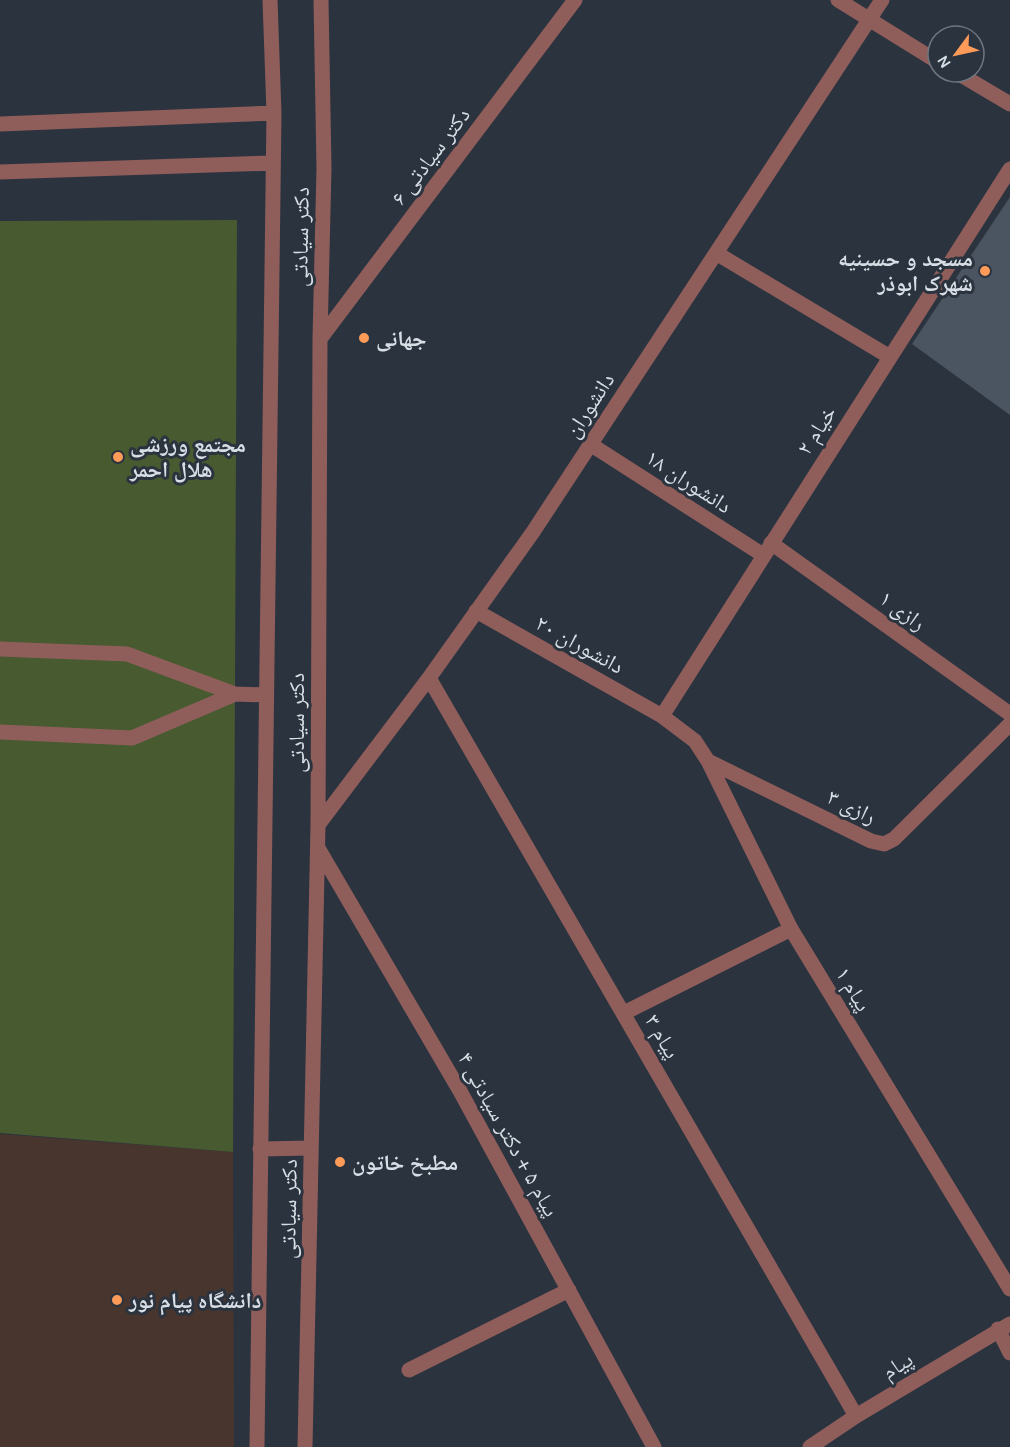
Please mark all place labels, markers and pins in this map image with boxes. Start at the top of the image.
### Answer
place label: مسجد و حسینیه شهرک ابوذر [838,246,973,297]
marker: مسجد و حسینیه شهرک ابوذر [978,264,992,278]
place label: جهانی [376,326,427,352]
marker: جهانی [357,331,371,345]
place label: مجتمع ورزشی هلال احمر [129,432,246,483]
marker: مجتمع ورزشی هلال احمر [111,450,125,464]
place label: مطبخ خاتون [352,1150,458,1177]
marker: مطبخ خاتون [333,1155,347,1169]
place label: دانشگاه پیام نور [128,1288,261,1316]
marker: دانشگاه پیام نور [110,1293,124,1307]

